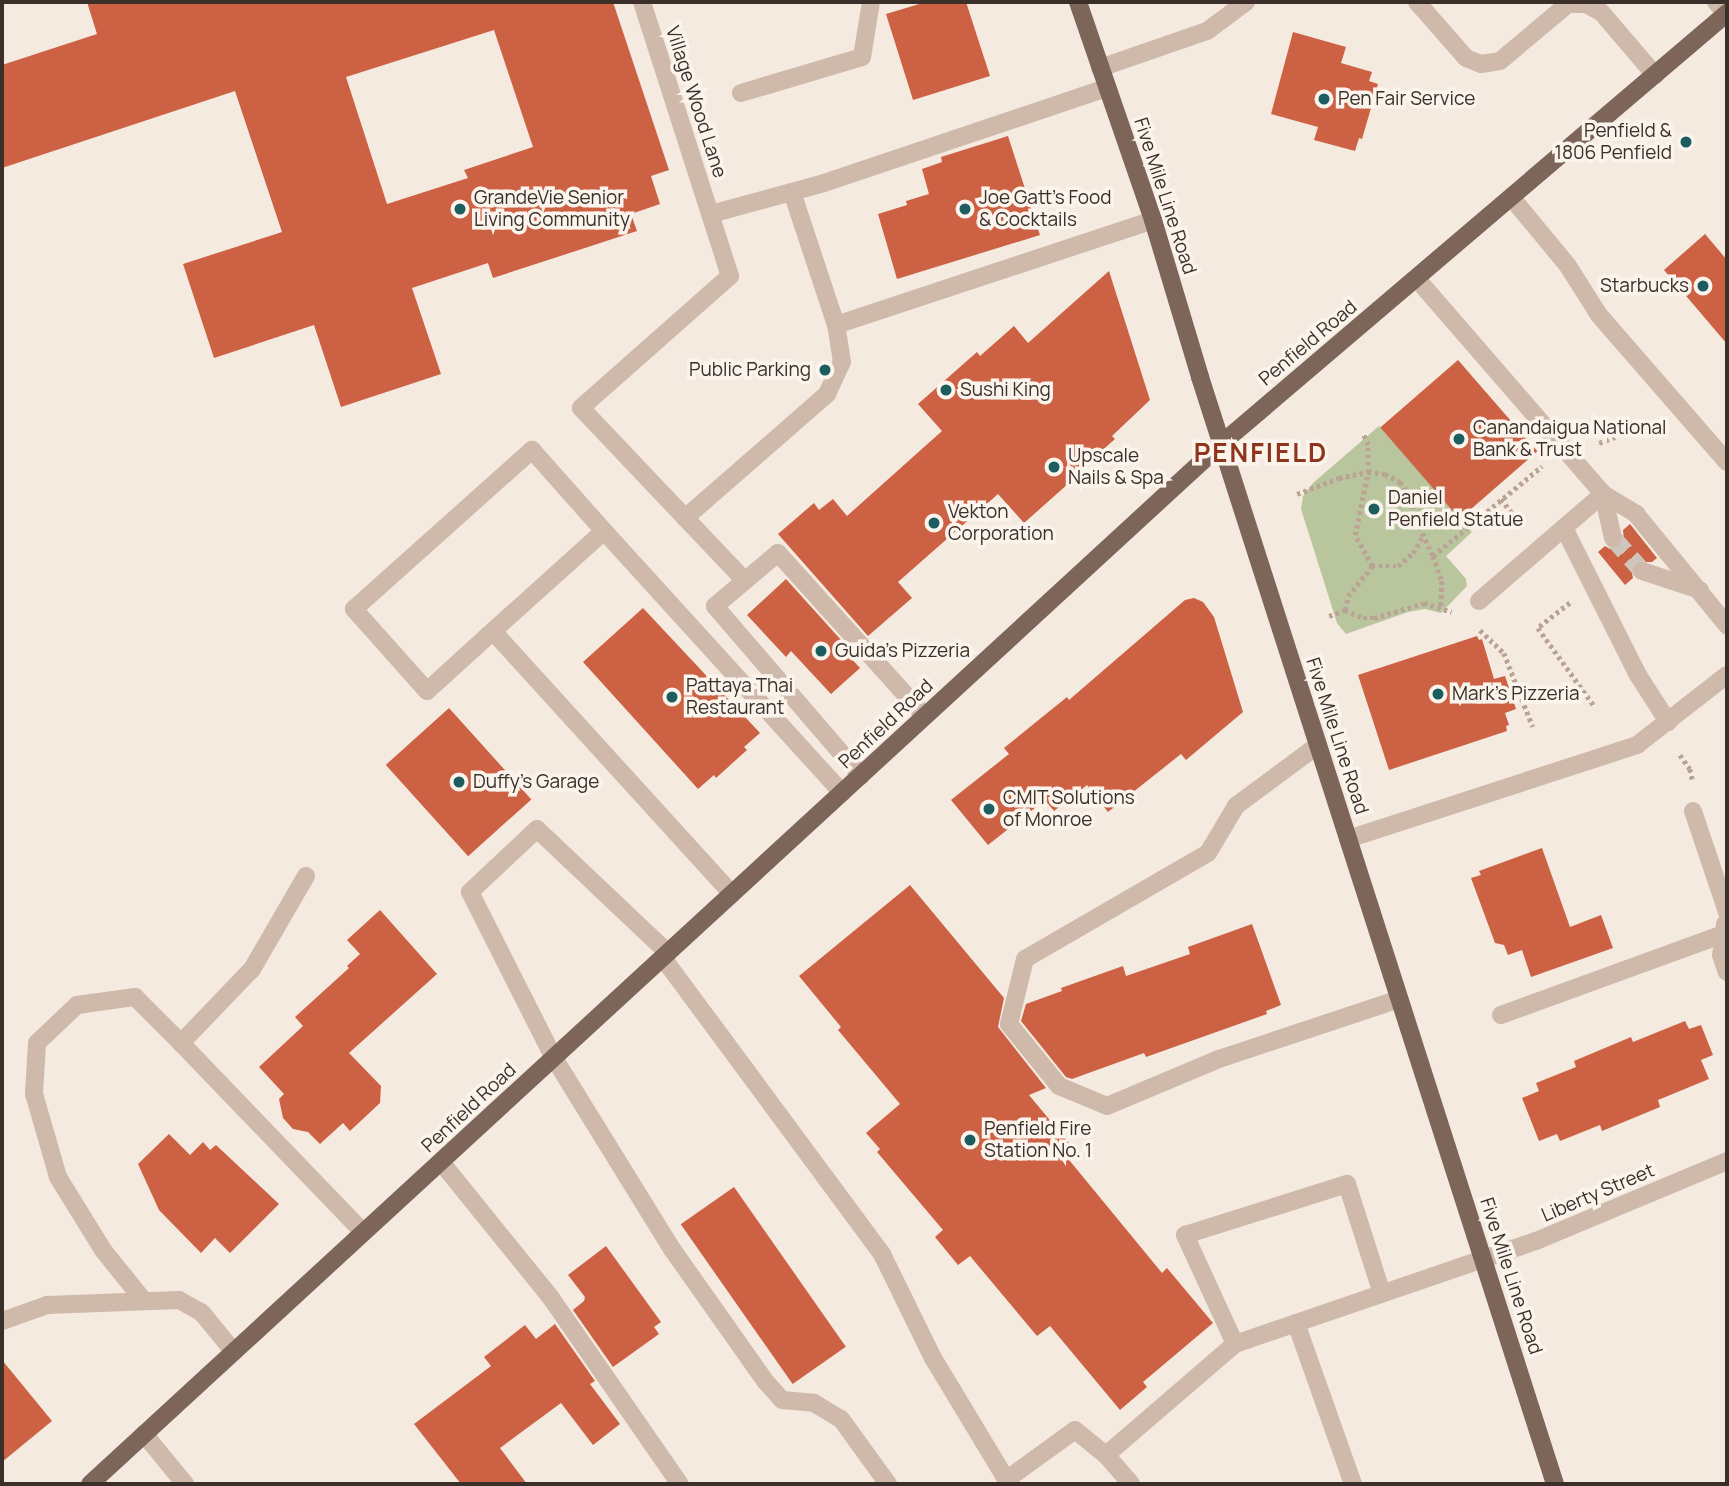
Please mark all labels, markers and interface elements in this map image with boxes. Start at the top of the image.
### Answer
street label: Village Wood Lane [661,23,731,181]
place label: Pen Fair Service [1338,88,1475,110]
marker: Pen Fair Service [1316,91,1332,107]
street label: Five Mile Line Road [1129,115,1201,277]
place label: Penfield & 1806 Penfield [1555,120,1672,164]
marker: Penfield & 1806 Penfield [1678,134,1694,150]
place label: GrandeVie Senior Living Community [474,187,630,231]
place label: Joe Gatt's Food & Cocktails [979,187,1111,231]
marker: GrandeVie Senior Living Community [452,201,468,217]
marker: Joe Gatt's Food & Cocktails [957,201,973,217]
place label: Starbucks [1600,275,1689,297]
marker: Starbucks [1695,278,1711,294]
street label: Penfield Road [1254,296,1362,390]
place label: Public Parking [689,359,811,381]
marker: Public Parking [817,362,833,378]
place label: Sushi King [960,379,1051,401]
marker: Sushi King [938,382,954,398]
place label: Canandaigua National Bank & Trust [1473,417,1666,461]
marker: Canandaigua National Bank & Trust [1451,431,1467,447]
district label: PENFIELD [1195,437,1327,469]
place label: Upscale Nails & Spa [1068,445,1164,489]
marker: Upscale Nails & Spa [1046,459,1062,475]
place label: Daniel Penfield Statue [1388,487,1523,531]
place label: Vekton Corporation [948,501,1054,545]
marker: Daniel Penfield Statue [1366,501,1382,517]
marker: Vekton Corporation [926,515,942,531]
place label: Guida's Pizzeria [835,640,970,662]
marker: Guida's Pizzeria [813,643,829,659]
street label: Five Mile Line Road [1301,655,1373,817]
place label: Pattaya Thai Restaurant [686,675,793,719]
street label: Penfield Road [834,675,938,773]
place label: Mark's Pizzeria [1452,683,1579,705]
marker: Mark's Pizzeria [1430,686,1446,702]
marker: Pattaya Thai Restaurant [664,689,680,705]
place label: Duffy's Garage [473,771,599,793]
marker: Duffy's Garage [451,774,467,790]
place label: CMIT Solutions of Monroe [1003,787,1135,831]
marker: CMIT Solutions of Monroe [981,801,997,817]
street label: Penfield Road [417,1059,521,1157]
place label: Penfield Fire Station No. 1 [984,1118,1092,1162]
marker: Penfield Fire Station No. 1 [962,1132,978,1148]
street label: Liberty Street [1538,1159,1658,1227]
street label: Five Mile Line Road [1475,1195,1547,1357]

